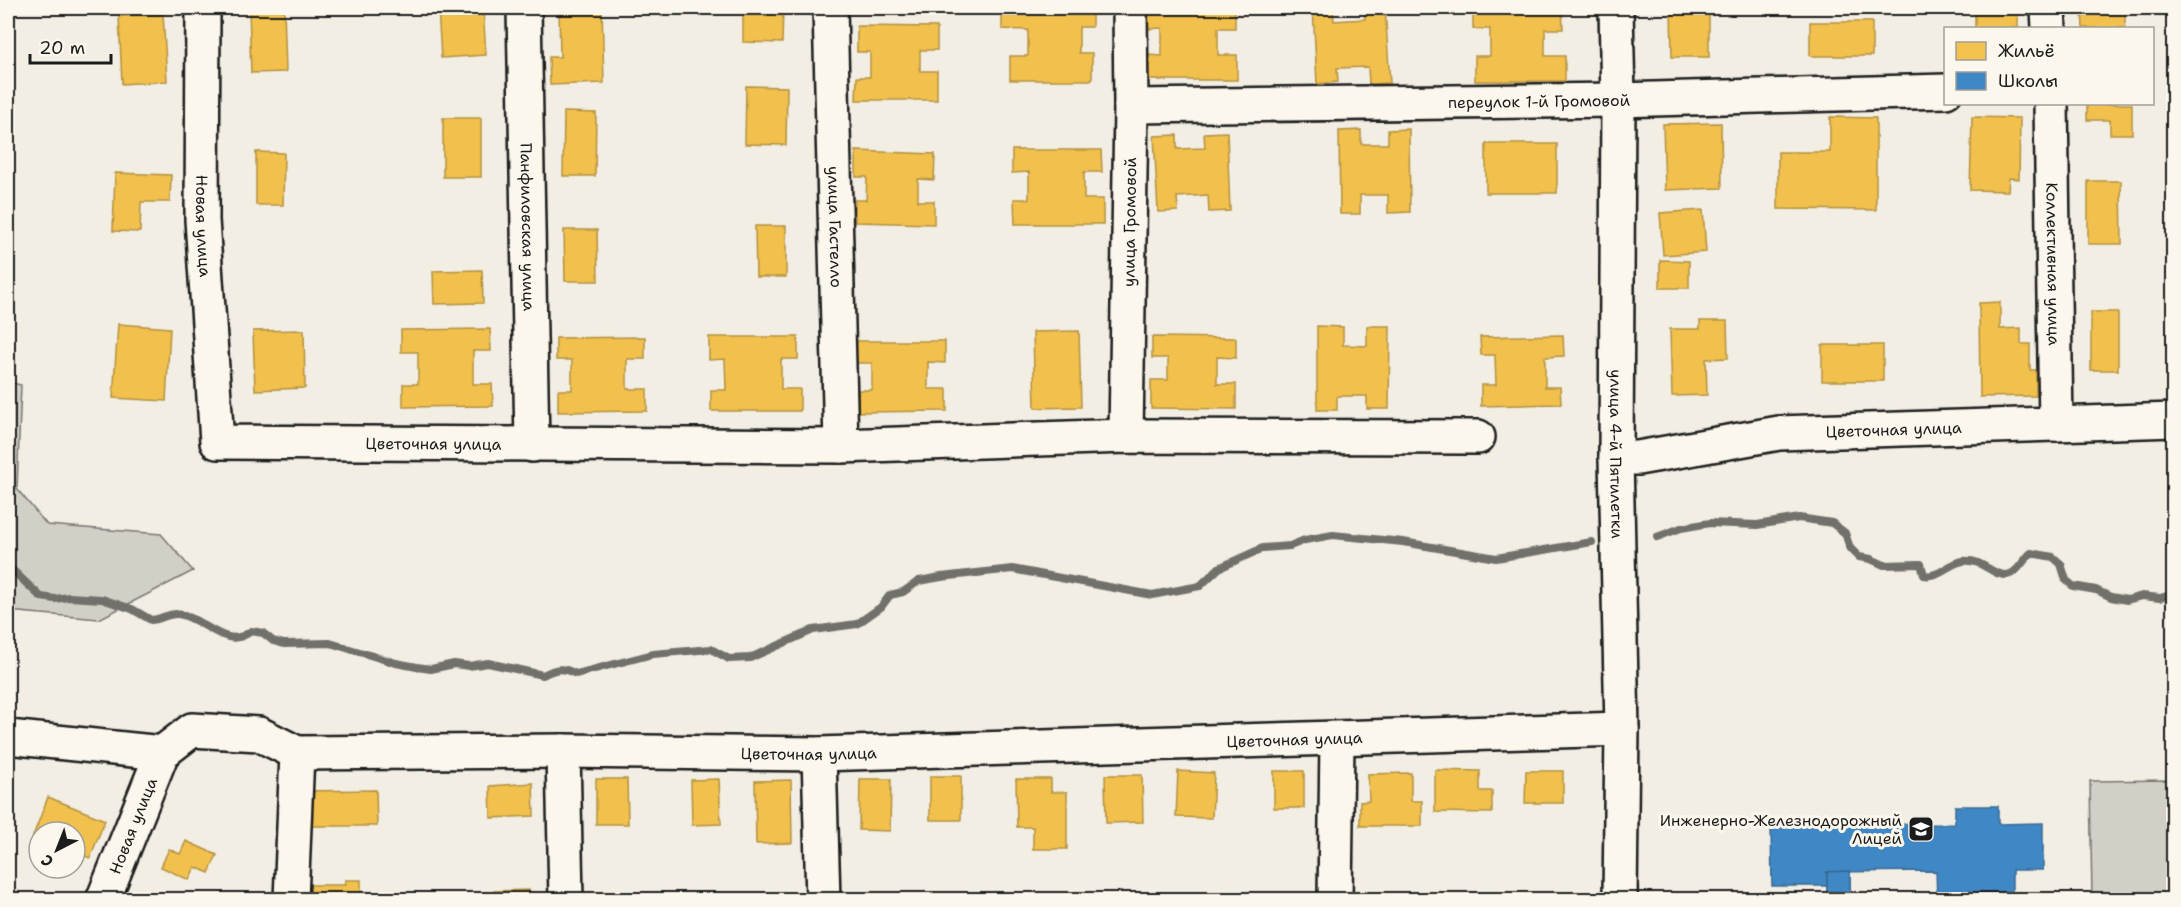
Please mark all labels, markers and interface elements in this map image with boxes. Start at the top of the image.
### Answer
scale bar [30,27,111,65]
legend [1944,27,2154,105]
text: 20 m [39,36,85,60]
text: Жильё [1998,39,2055,63]
text: Школы [1998,69,2058,93]
street label: переулок 1-й Громовой [1448,89,1630,113]
street label: Панфиловская улица [516,143,540,311]
street label: улица Громовой [1118,157,1141,287]
street label: улица Гастелло [823,166,848,288]
street label: Новая улица [191,175,216,278]
street label: Коллективная улица [2042,182,2065,346]
street label: улица 4-й Пятилетки [1605,369,1628,539]
street label: Цветочная улица [1825,416,1962,442]
street label: Цветочная улица [365,432,502,454]
street label: Цветочная улица [1226,727,1363,752]
street label: Цветочная улица [741,742,877,765]
street label: Новая улица [104,774,162,877]
place label: Инженерно-Железнодорожный Лицей [1660,810,1902,849]
school or university icon: Инженерно-Железнодорожный Лицей [1906,814,1936,844]
north arrow [27,820,87,880]
text: С [36,850,58,872]

